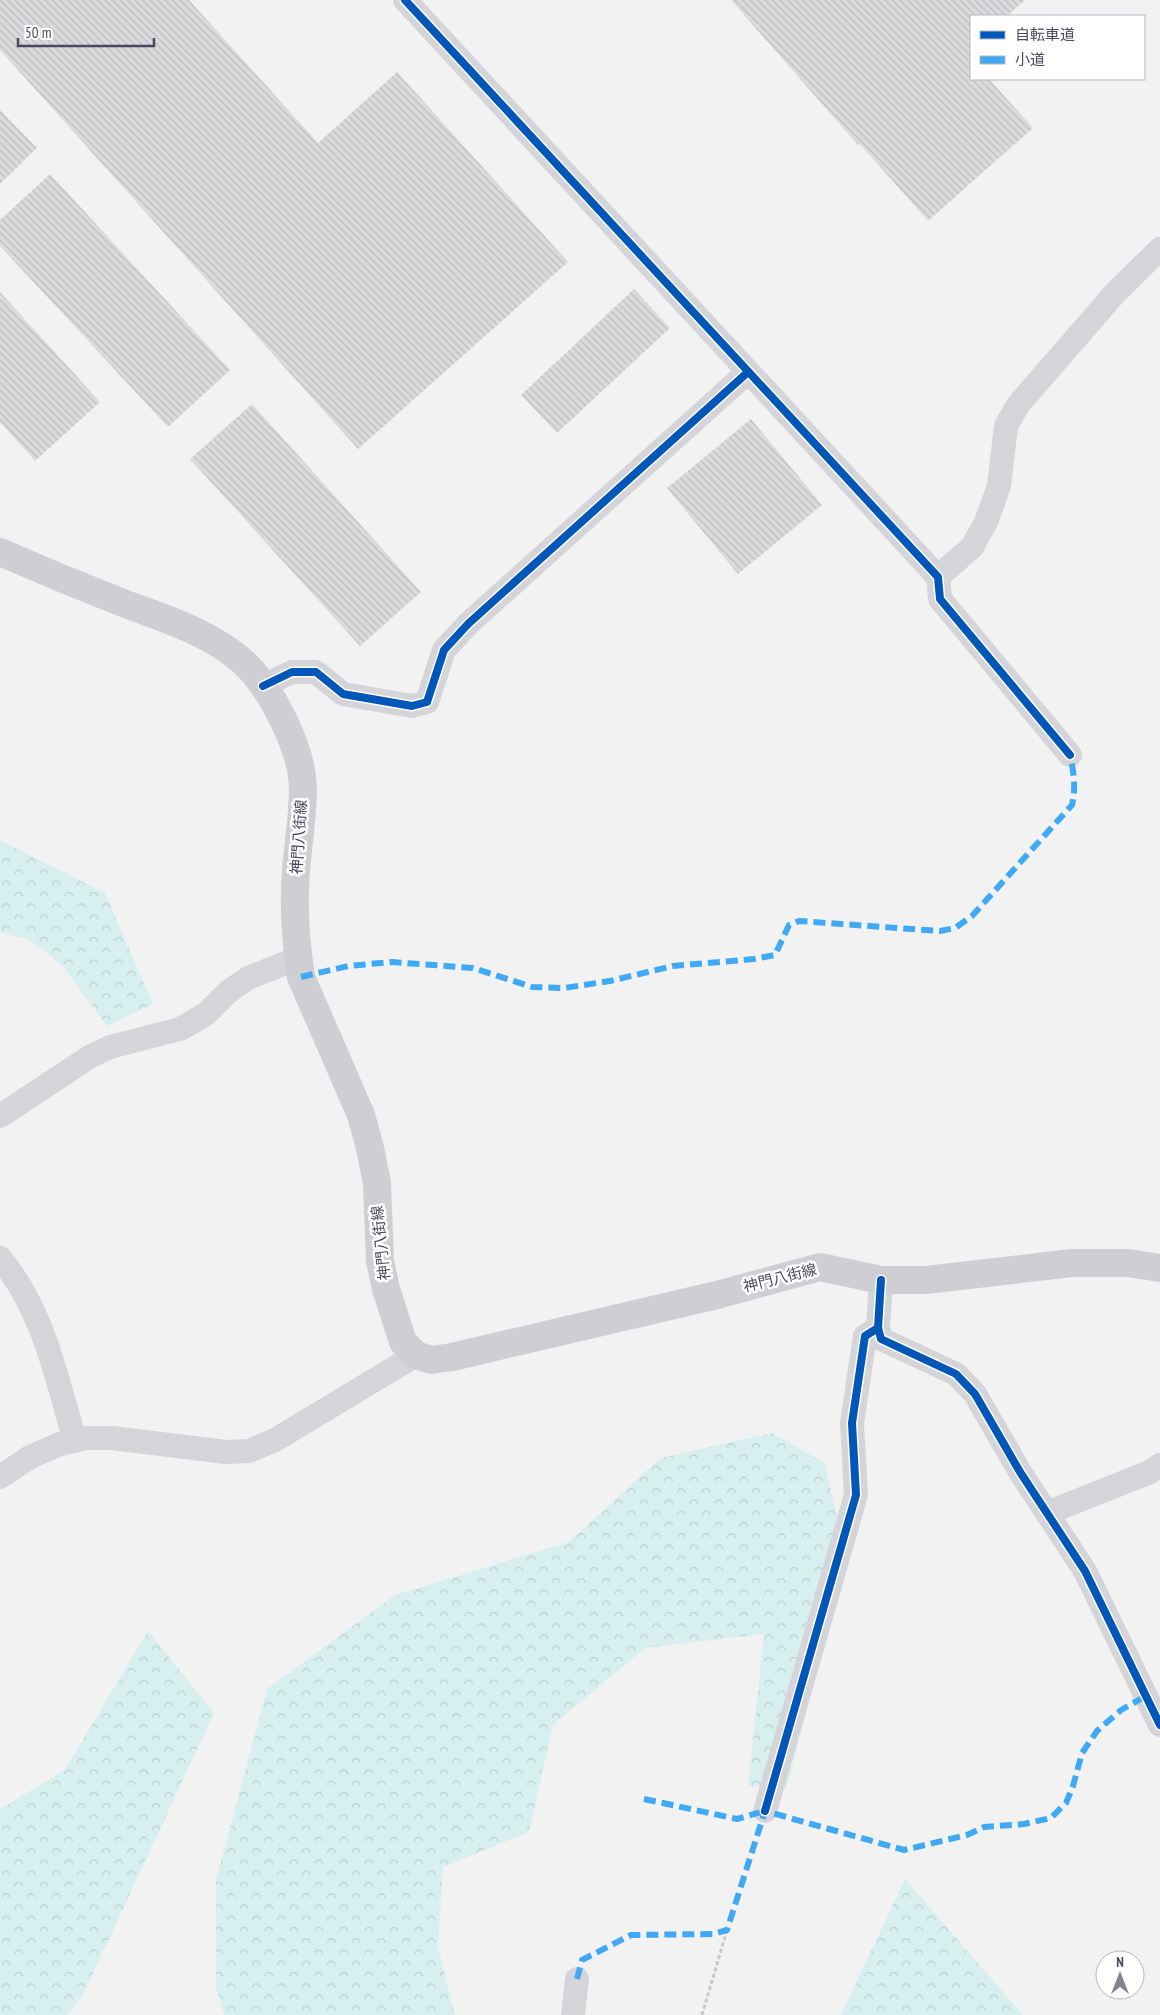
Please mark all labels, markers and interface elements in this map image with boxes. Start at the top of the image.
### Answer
scale bar [18,15,154,47]
legend [970,15,1145,80]
text: 50 m [25,23,51,42]
text: 自転車道 [1015,25,1075,44]
text: 小道 [1015,50,1045,69]
street label: 神門八街線 [286,799,311,875]
street label: 神門八街線 [367,1205,394,1281]
street label: 神門八街線 [741,1259,819,1296]
north arrow [1095,1950,1145,2000]
text: N [1116,1953,1124,1971]

